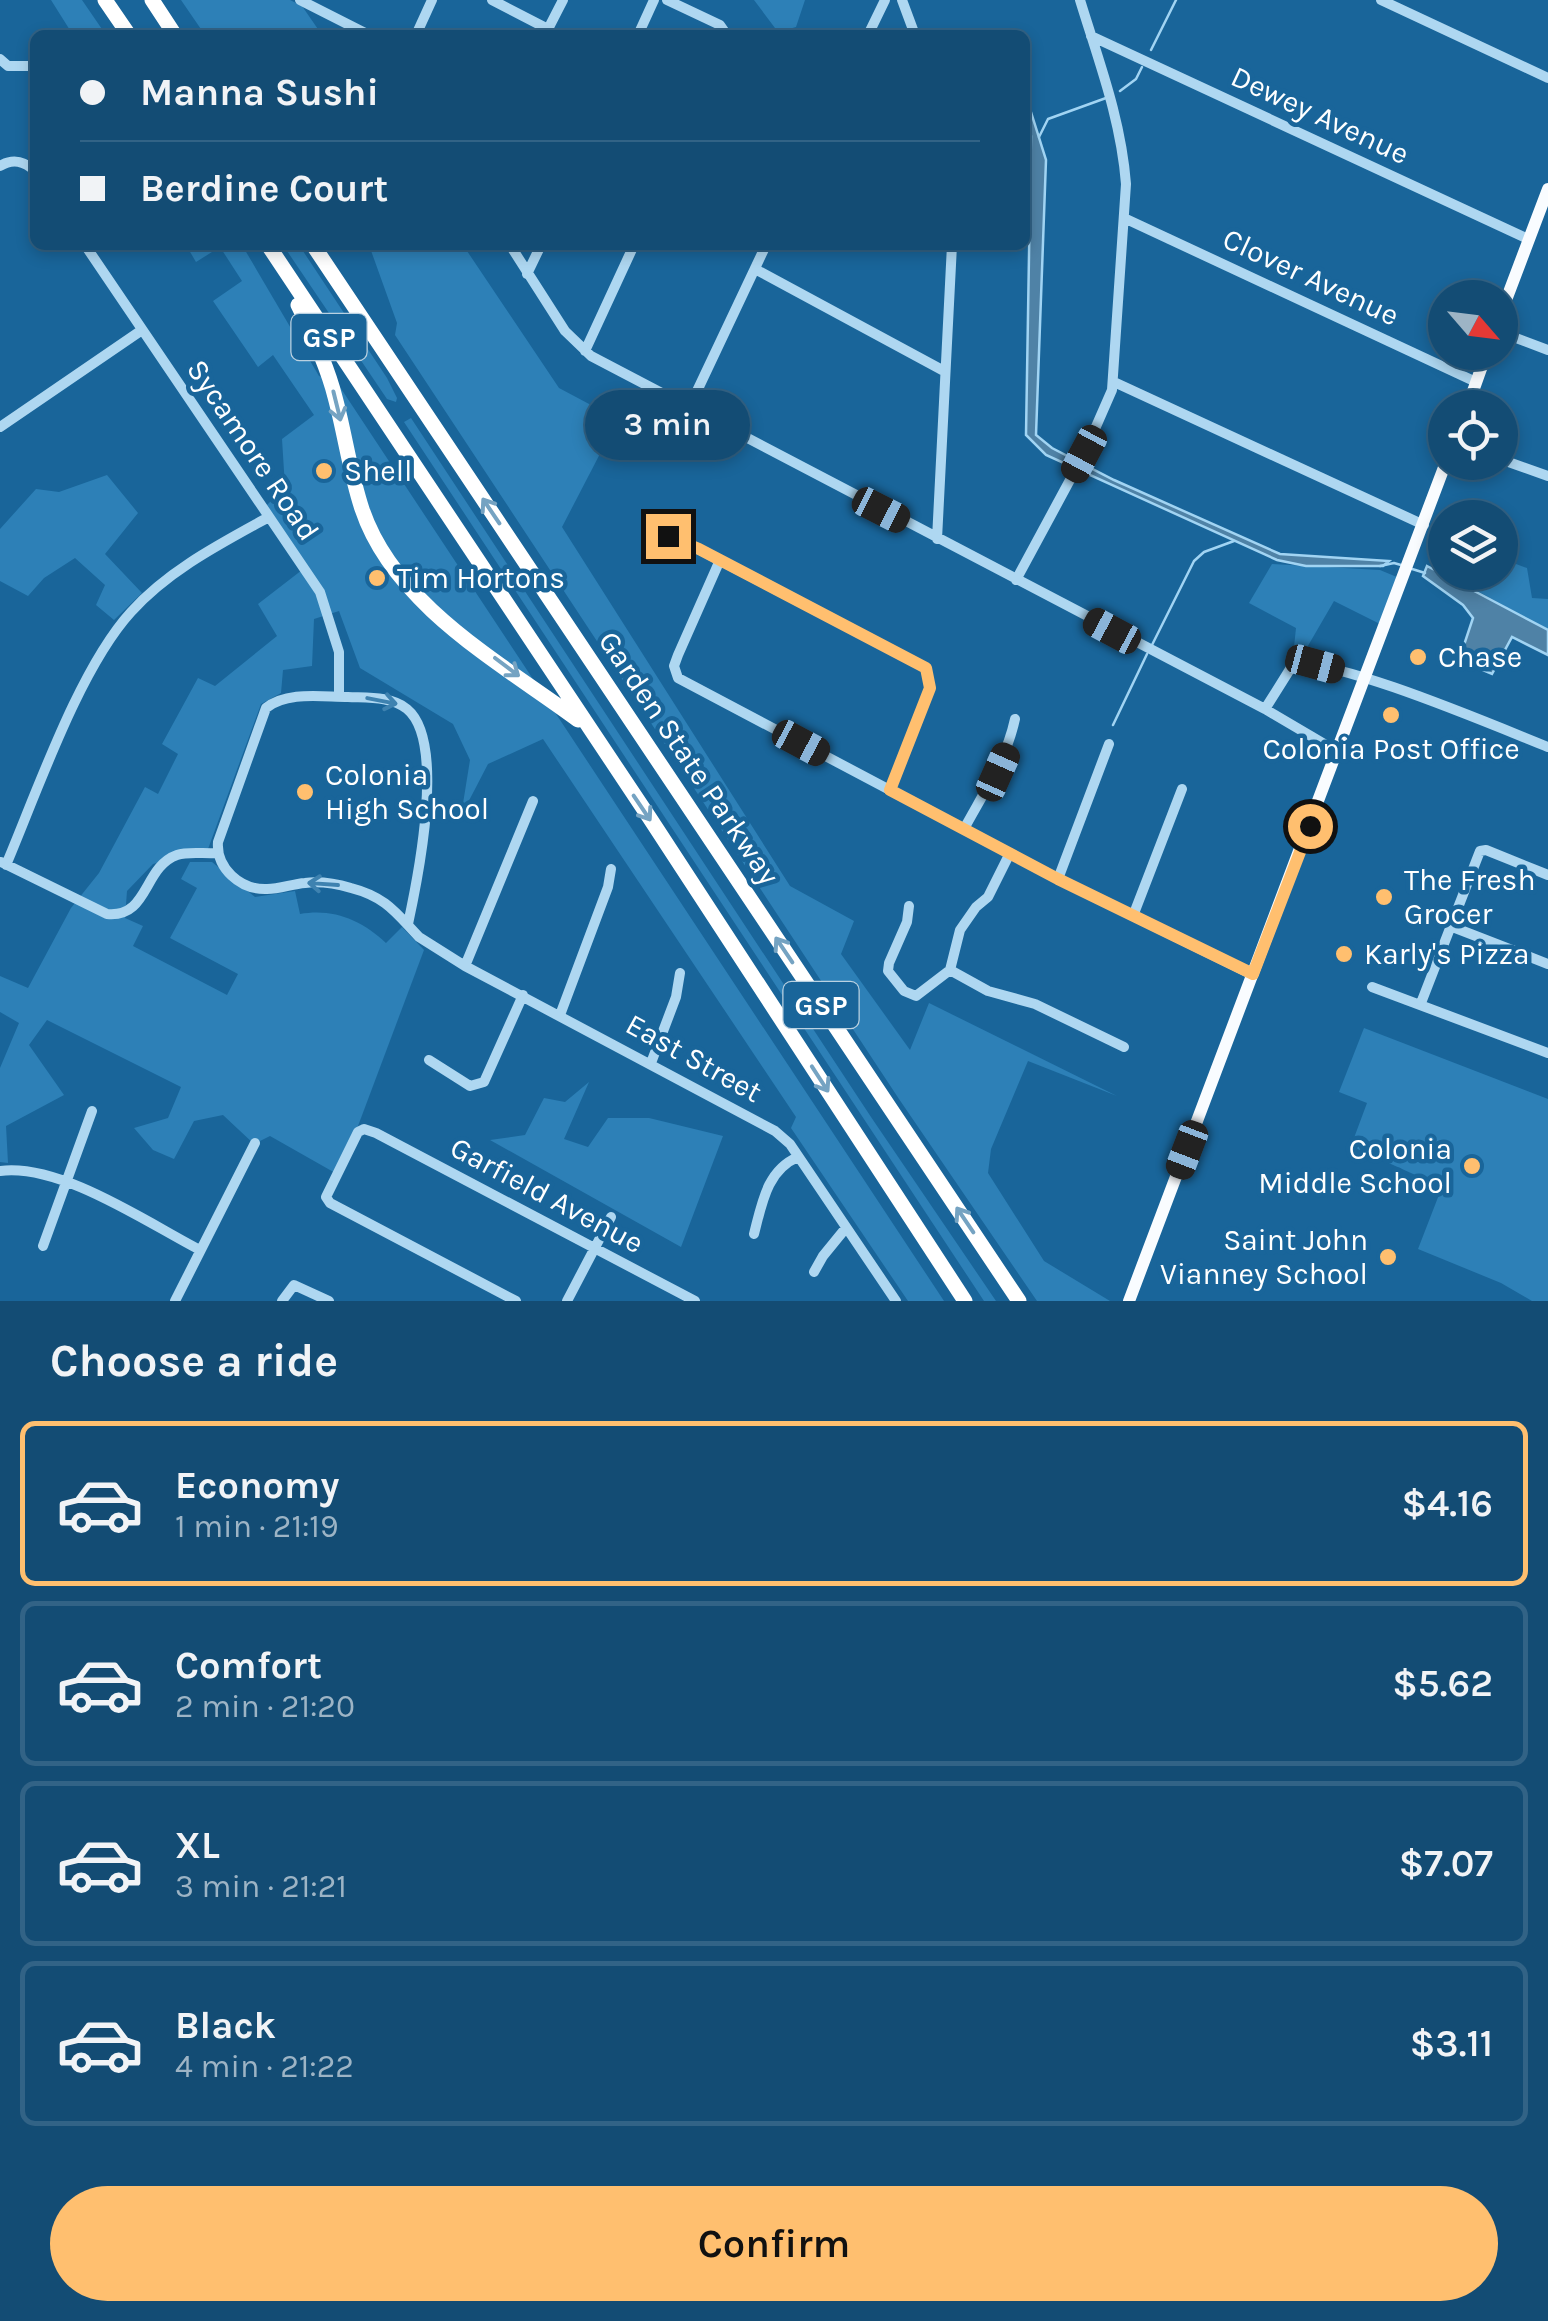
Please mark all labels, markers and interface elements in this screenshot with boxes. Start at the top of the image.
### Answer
street label: Dewey Avenue [1225,58,1415,172]
text: Manna Sushi [140,70,379,115]
text: Berdine Court [140,166,388,211]
street label: Clover Avenue [1217,220,1405,334]
north arrow [1428,280,1518,370]
map controls [1428,280,1518,590]
road number: GSP [292,314,366,360]
street label: Sycamore Road [179,352,327,548]
one-way arrow [329,389,347,421]
button: locate [1428,390,1518,480]
callout: 3 min [586,391,750,461]
text: 3 min [624,406,711,443]
car [1057,420,1111,488]
place label: Shell [344,453,412,489]
marker: Shell [313,460,335,482]
car [847,483,915,537]
one-way arrow [480,497,501,525]
button: layers [1428,500,1518,590]
route end [646,514,691,559]
place label: Tim Hortons [397,560,565,596]
marker: Tim Hortons [366,567,388,589]
car [1078,604,1146,658]
street label: Garden State Parkway [591,624,787,892]
place label: Chase [1438,639,1522,675]
car [1282,642,1348,686]
marker: Chase [1407,646,1429,668]
one-way arrow [493,657,520,678]
one-way arrow [365,692,398,711]
marker: Colonia Post Office [1380,704,1402,726]
car [767,716,835,770]
place label: Colonia Post Office [1262,731,1520,767]
car [972,738,1024,806]
place label: Colonia High School [325,757,489,827]
marker: Colonia High School [294,781,316,803]
one-way arrow [632,793,653,821]
route start [1288,804,1333,849]
place label: The Fresh Grocer [1404,862,1536,932]
one-way arrow [307,874,340,893]
marker: The Fresh Grocer [1373,886,1395,908]
one-way arrow [774,936,795,964]
place label: Karly's Pizza [1364,936,1529,972]
marker: Karly's Pizza [1333,943,1355,965]
road number: GSP [784,982,858,1028]
street label: East Street [620,1006,768,1110]
one-way arrow [810,1065,831,1093]
car [1162,1117,1212,1183]
street label: Garfield Avenue [444,1129,650,1261]
place label: Colonia Middle School [1258,1131,1452,1201]
marker: Colonia Middle School [1461,1155,1483,1177]
one-way arrow [954,1206,975,1234]
place label: Saint John Vianney School [1160,1222,1368,1292]
marker: Saint John Vianney School [1377,1246,1399,1268]
text: Choose a ride [50,1335,338,1387]
icon: car [55,1459,145,1549]
text: Economy [175,1463,339,1508]
text: $4.16 [1401,1481,1493,1526]
text: 1 min · 21:19 [175,1508,339,1545]
icon: car [55,1639,145,1729]
text: Comfort [175,1643,322,1688]
text: $5.62 [1392,1661,1493,1706]
text: 2 min · 21:20 [175,1688,355,1725]
icon: car [55,1819,145,1909]
text: XL [175,1823,220,1868]
text: $7.07 [1399,1841,1493,1886]
text: 3 min · 21:21 [175,1868,347,1905]
icon: car [55,1999,145,2089]
text: Black [175,2003,276,2048]
text: $3.11 [1410,2021,1493,2066]
text: 4 min · 21:22 [175,2048,354,2085]
button: Confirm [50,2186,1498,2301]

